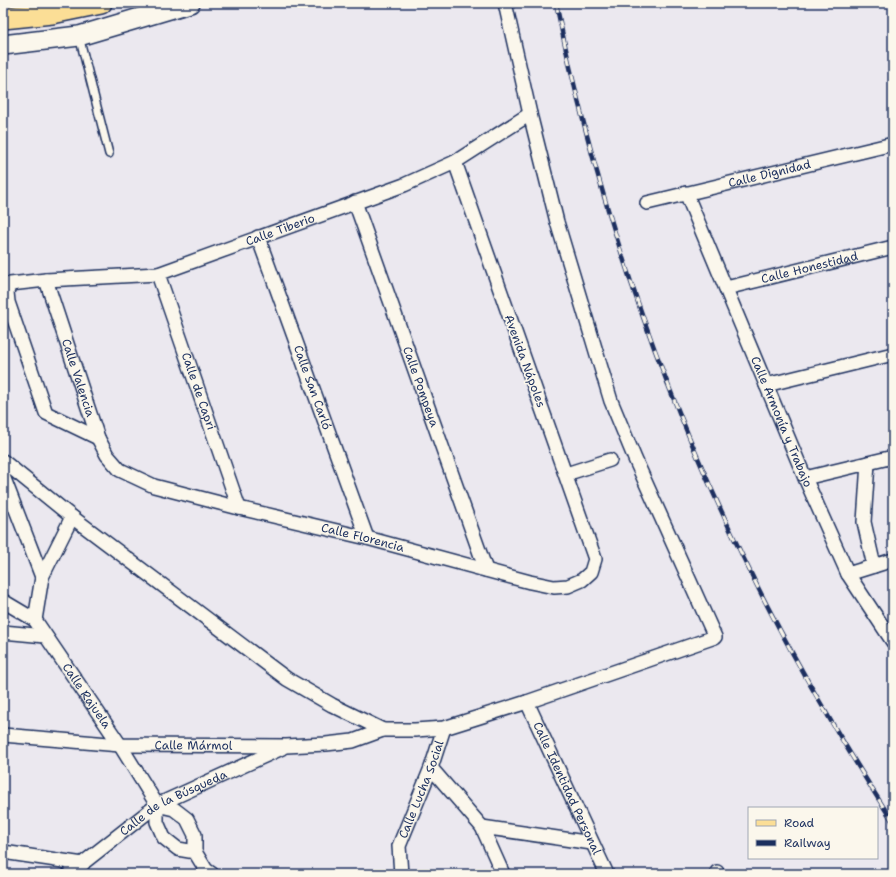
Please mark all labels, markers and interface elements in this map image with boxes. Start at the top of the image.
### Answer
street label: Calle Dignidad [727,156,813,191]
street label: Calle Tiberio [243,210,317,250]
street label: Calle Honestidad [760,248,860,287]
street label: Avenida Nápoles [501,312,549,410]
street label: Calle Valencia [58,337,99,419]
street label: Calle San Carló [290,343,335,432]
street label: Calle Pompeya [399,344,443,430]
street label: Calle de Capri [178,350,219,432]
street label: Calle Armonía y Trabajo [747,354,816,490]
street label: Calle Florencia [320,520,407,556]
street label: Calle Rajuela [59,660,115,732]
street label: Calle Identidad Personal [529,719,605,858]
street label: Calle Mármol [155,737,233,754]
street label: Calle Lucha Social [395,738,448,841]
street label: Calle de la Búsqueda [116,766,230,839]
legend [748,807,878,859]
text: Road [784,815,815,831]
text: Railway [784,835,831,851]

